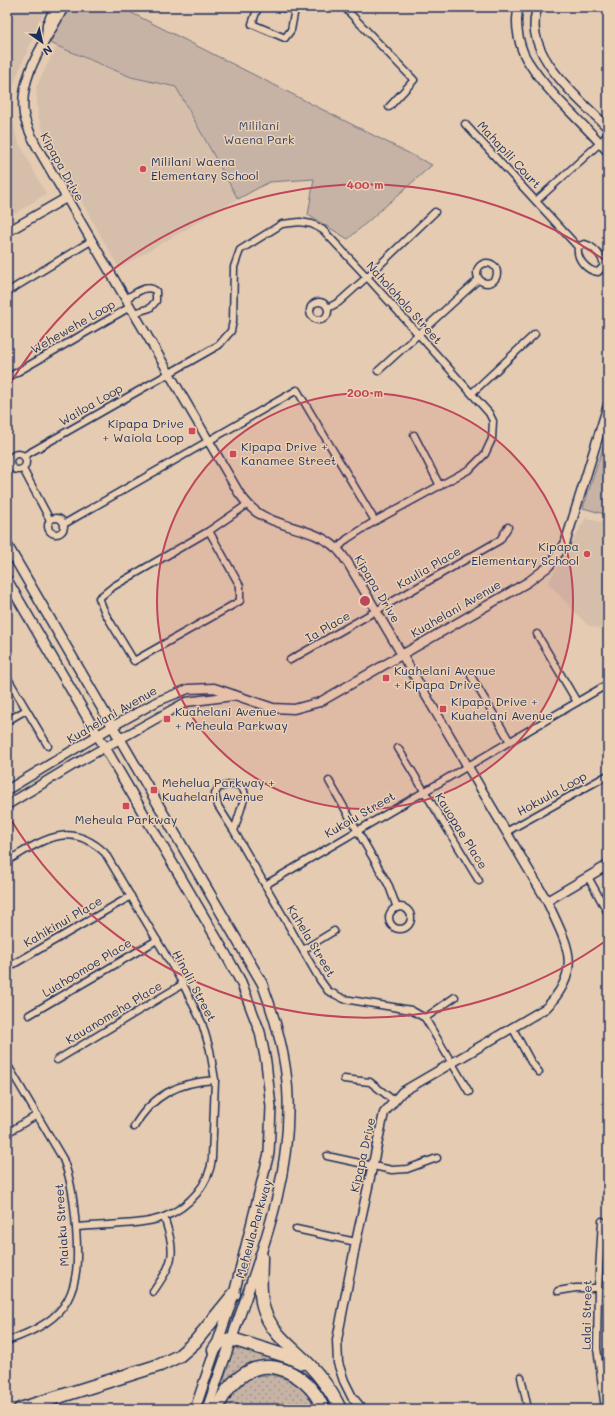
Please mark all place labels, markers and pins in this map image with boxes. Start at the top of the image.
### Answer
place label: Mililani Waena Elementary School [151,153,259,183]
marker: Mililani Waena Elementary School [138,164,148,174]
place label: Kipapa Drive + Waiola Loop [103,415,184,445]
marker: Kipapa Drive + Waiola Loop [187,426,197,436]
place label: Kipapa Drive + Kanamee Street [241,438,336,468]
marker: Kipapa Drive + Kanamee Street [228,449,238,459]
place label: Kipapa Elementary School [471,538,579,568]
marker: Kipapa Elementary School [582,549,592,559]
centre of rings [358,594,372,608]
place label: Kuahelani Avenue + Kipapa Drive [394,662,496,692]
marker: Kuahelani Avenue + Kipapa Drive [381,673,391,683]
place label: Kipapa Drive + Kuahelani Avenue [451,693,553,723]
place label: Kuahelani Avenue + Meheula Parkway [175,703,288,733]
marker: Kipapa Drive + Kuahelani Avenue [438,704,448,714]
marker: Kuahelani Avenue + Meheula Parkway [162,714,172,724]
place label: Mehelua Parkway + Kuahelani Avenue [162,774,275,804]
marker: Mehelua Parkway + Kuahelani Avenue [149,785,159,795]
marker: Meheula Parkway [121,801,131,811]
place label: Meheula Parkway [75,811,177,827]

